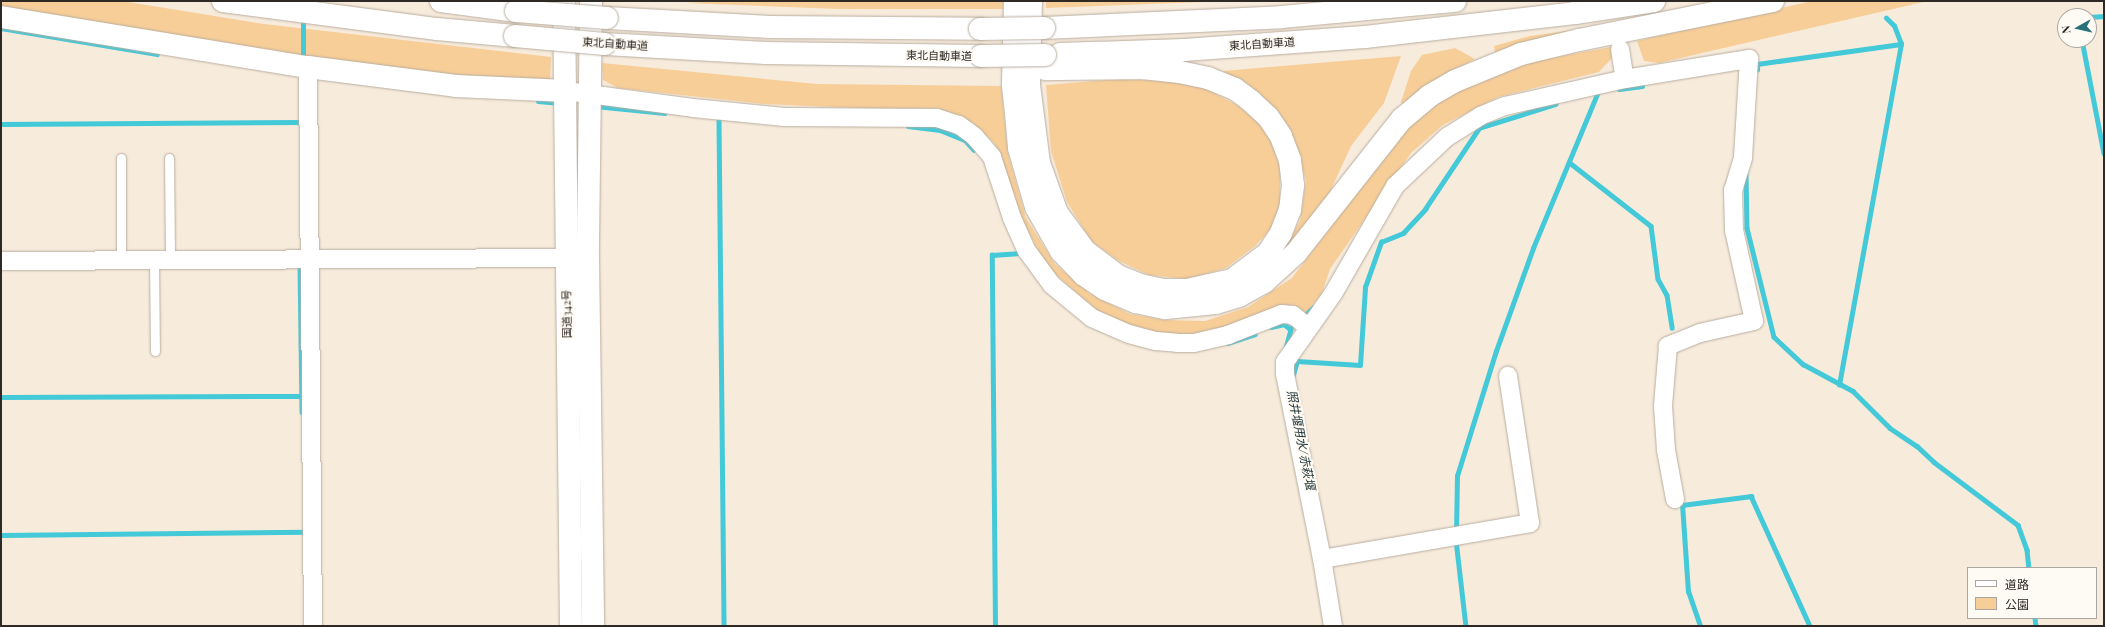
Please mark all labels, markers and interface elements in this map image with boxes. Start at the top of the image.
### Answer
north arrow [2057,8,2097,48]
text: N [2058,25,2074,35]
street label: 東北自動車道 [582,35,648,53]
street label: 東北自動車道 [1229,35,1295,53]
street label: 東北自動車道 [906,49,972,63]
street label: 国道342号 [560,290,574,338]
water label: 照井堰用水/赤萩堰 [1284,389,1318,491]
legend [1967,567,2097,619]
text: 道路 [2005,576,2029,592]
text: 公園 [2005,596,2029,612]

